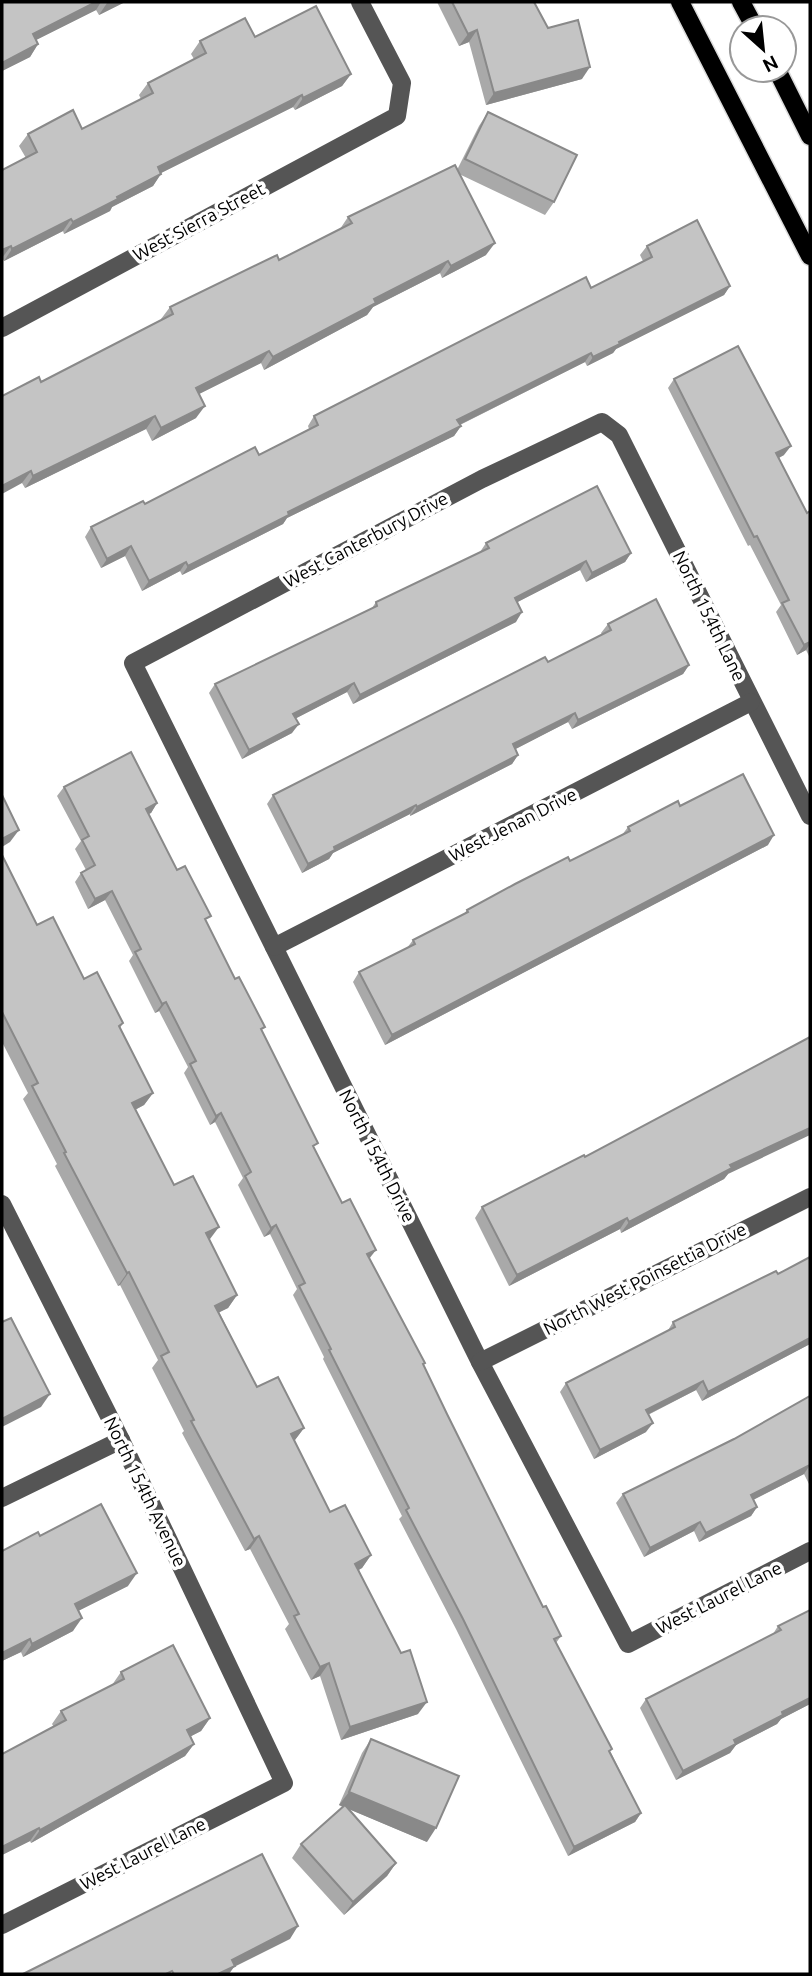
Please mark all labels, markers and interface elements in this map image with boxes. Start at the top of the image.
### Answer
north arrow [728,14,798,84]
text: N [759,51,782,77]
street label: West Sierra Street [129,178,268,264]
street label: West Canterbury Drive [280,487,451,591]
street label: North 154th Lane [670,547,750,684]
street label: West Jenan Drive [445,783,580,865]
street label: North 154th Drive [336,1086,420,1225]
street label: North West Poinsettia Drive [540,1218,749,1338]
street label: North 154th Avenue [101,1413,191,1570]
street label: West Laurel Lane [652,1557,785,1637]
street label: West Laurel Lane [76,1813,209,1893]

